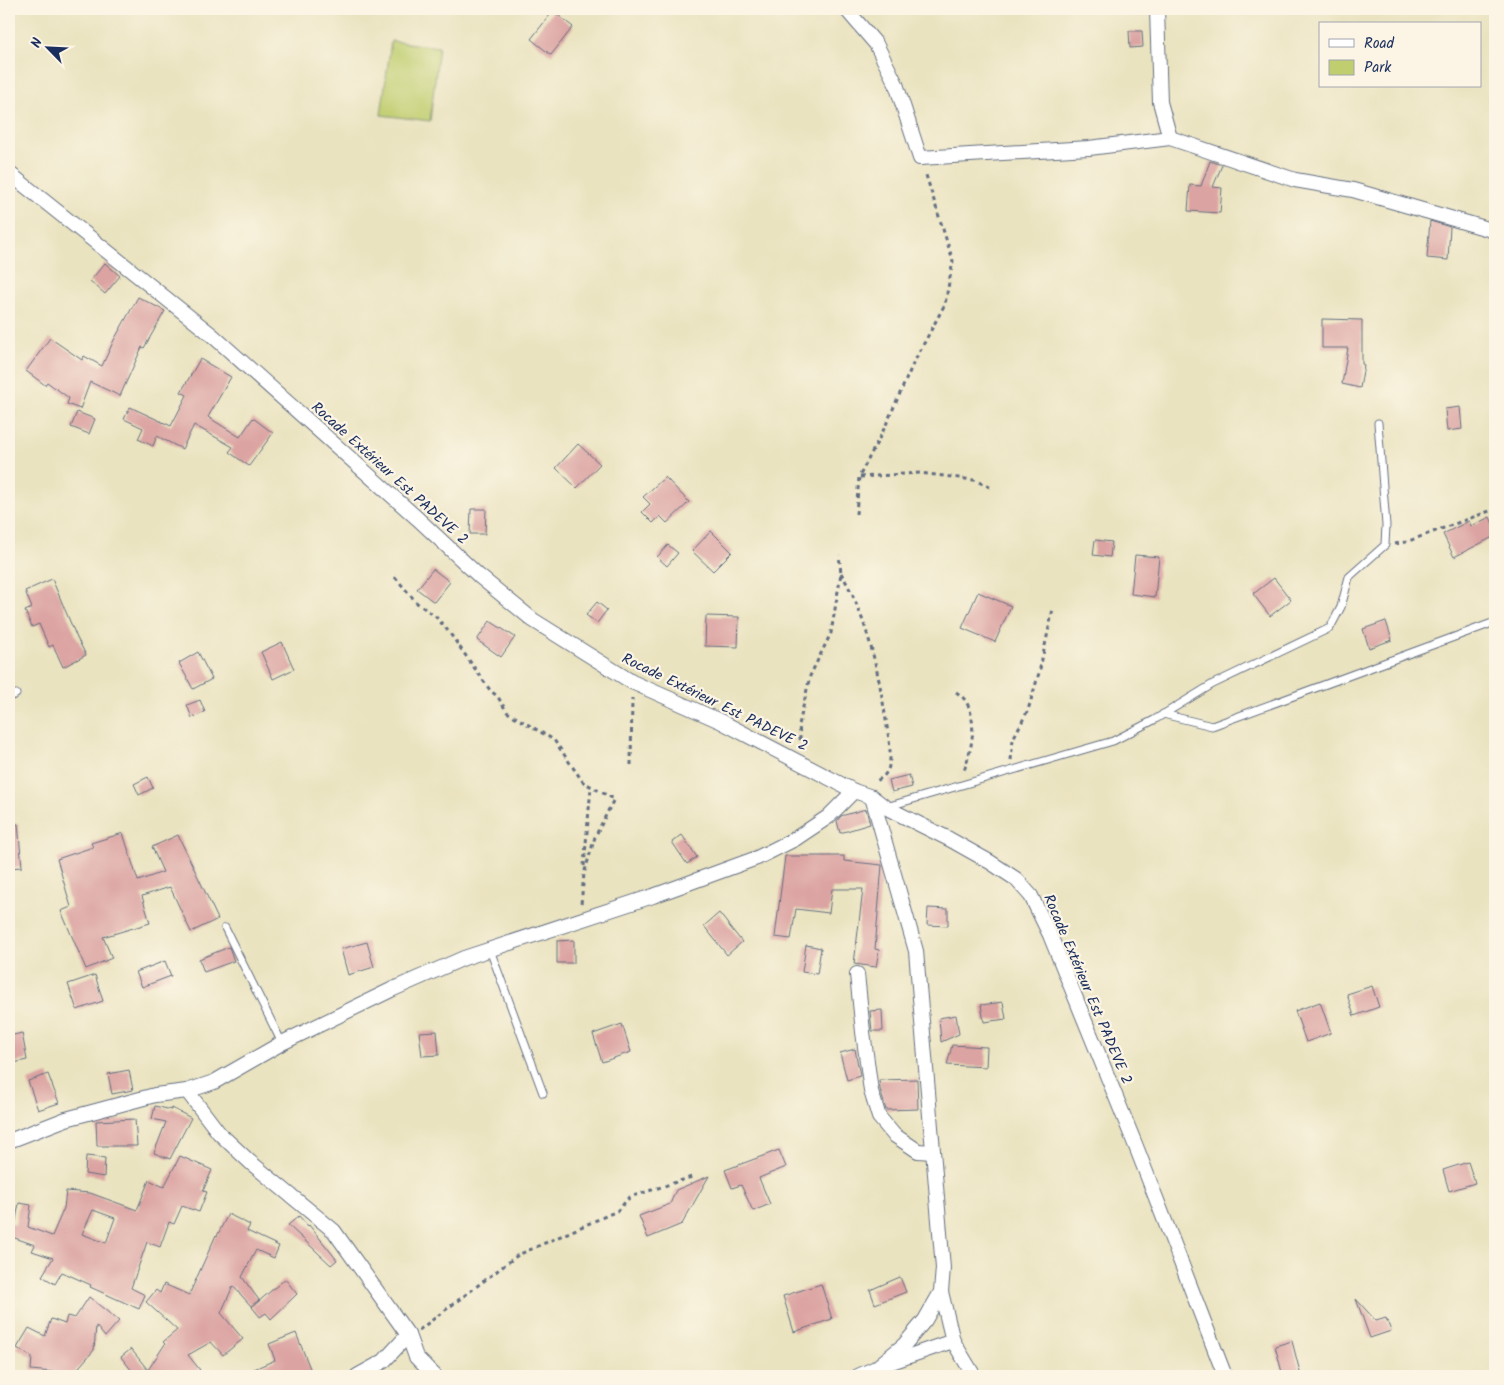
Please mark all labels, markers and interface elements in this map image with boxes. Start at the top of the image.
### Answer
north arrow [22,22,72,72]
legend [1319,22,1482,88]
text: Road [1364,32,1395,56]
text: N [25,34,49,52]
text: Park [1364,56,1392,80]
street label: Rocade Extérieur Est PADEVE 2 [305,396,473,551]
street label: Rocade Extérieur Est PADEVE 2 [617,647,812,759]
street label: Rocade Extérieur Est PADEVE 2 [1036,890,1138,1088]

